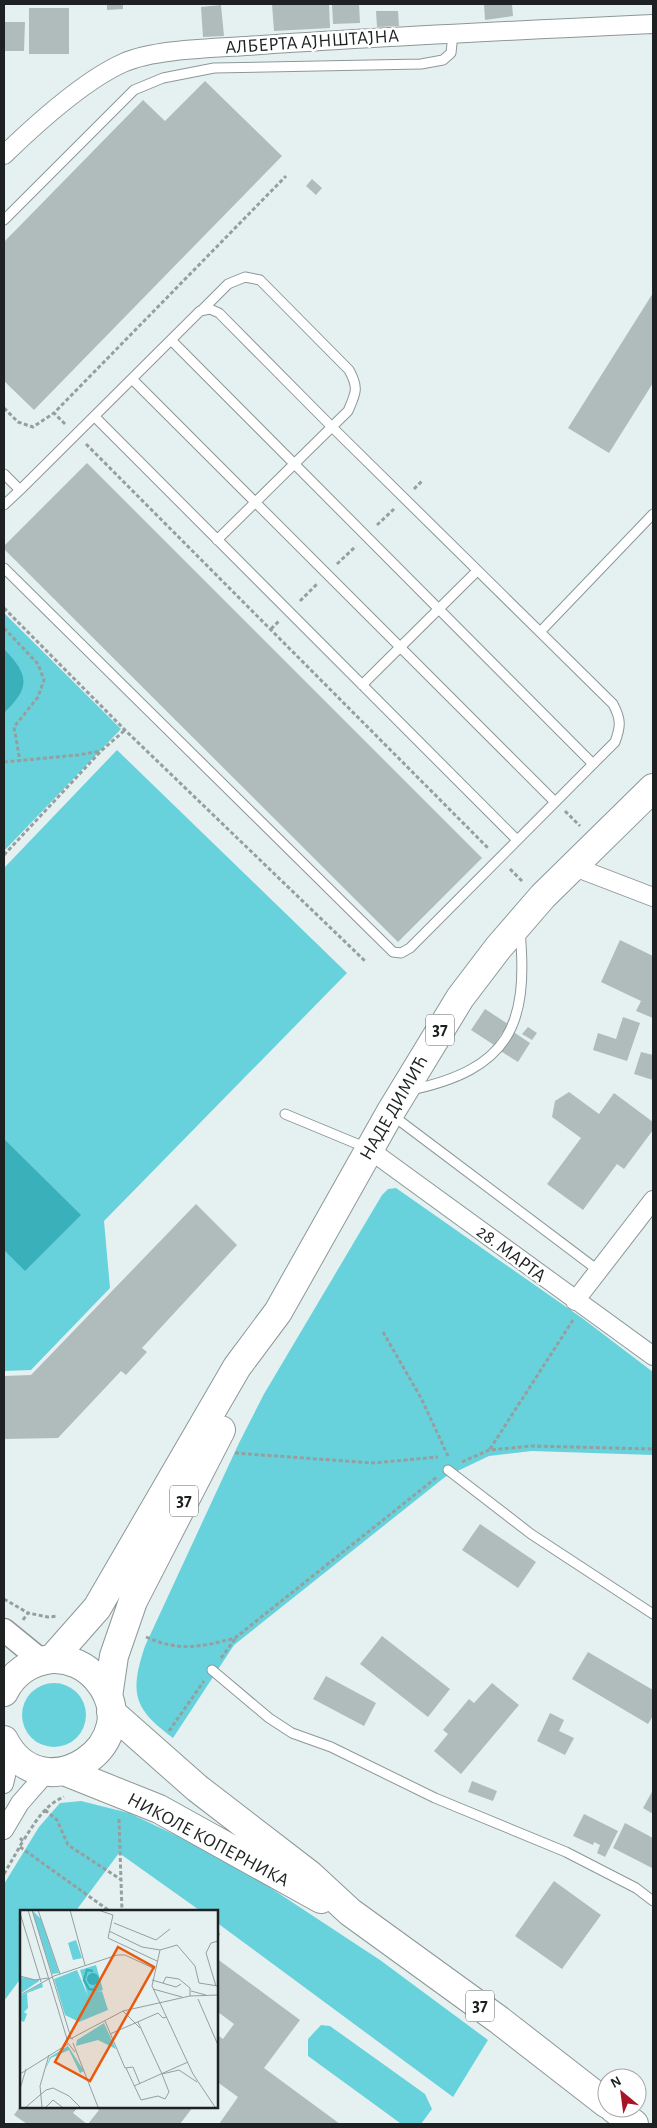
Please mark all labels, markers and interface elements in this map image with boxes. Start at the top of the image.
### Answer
street label: АЛБЕРТА АЈНШТАЈНА [224,26,400,58]
road number: 37 [426,1014,454,1046]
street label: НАДЕ ДИМИЋ [356,1053,432,1163]
street label: 28. МАРТА [473,1222,549,1286]
road number: 37 [170,1485,198,1516]
street label: НИКОЛЕ КОПЕРНИКА [124,1789,292,1891]
inset map [20,1910,218,2108]
road number: 37 [466,1990,494,2022]
north arrow [597,2068,647,2118]
text: N [609,2074,624,2091]

